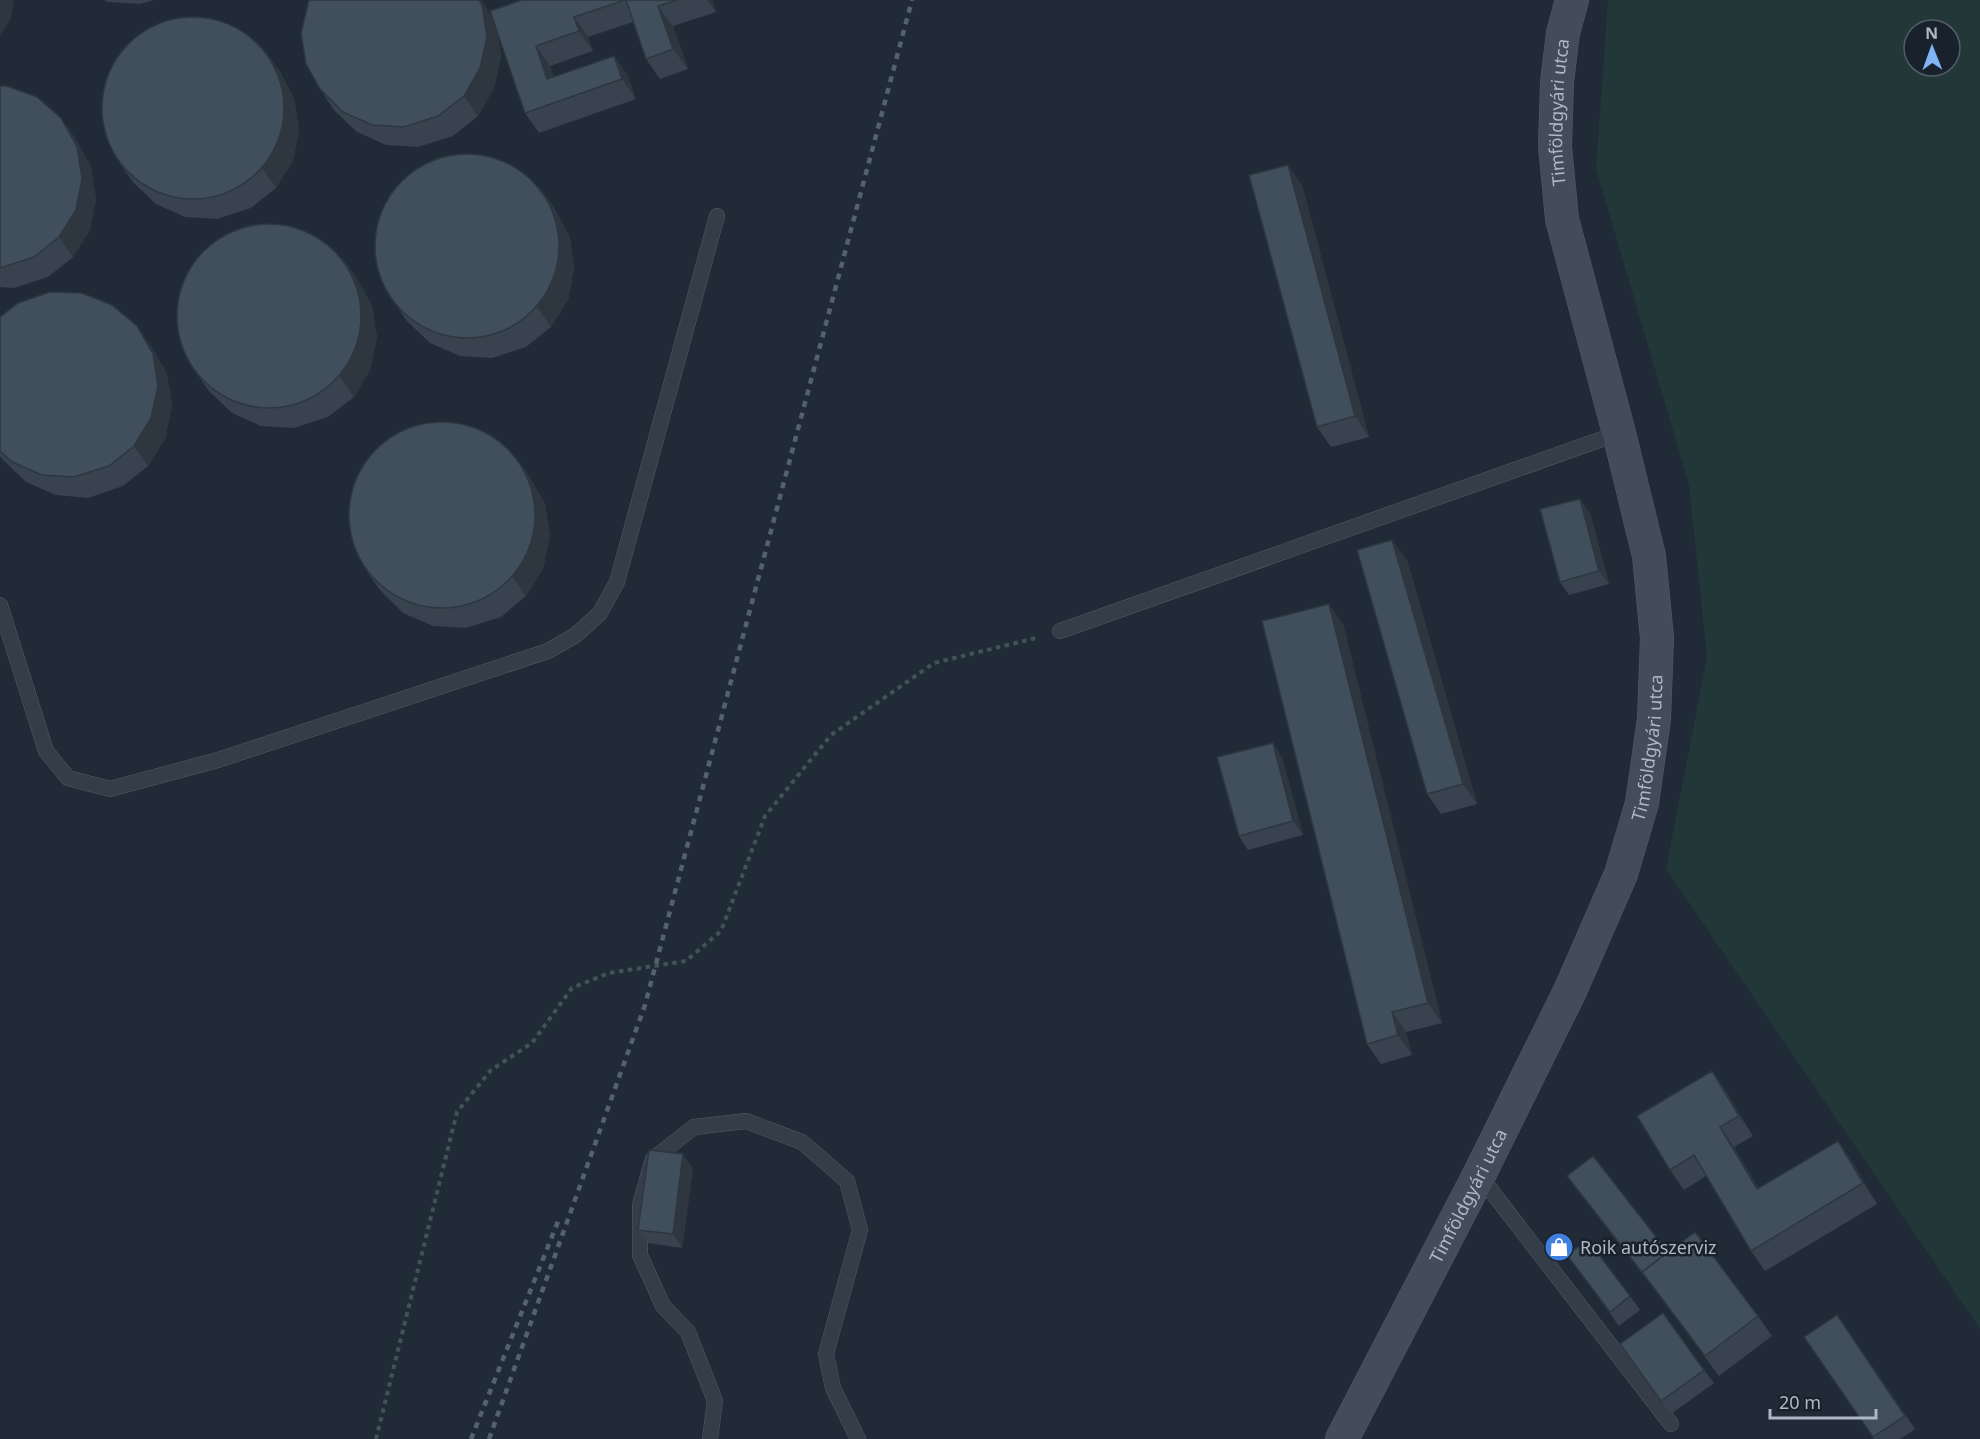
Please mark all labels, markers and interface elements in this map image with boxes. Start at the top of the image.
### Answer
north arrow [1902,18,1962,78]
text: N [1925,22,1938,44]
street label: Timföldgyári utca [1543,37,1574,187]
street label: Timföldgyári utca [1625,674,1668,824]
street label: Timföldgyári utca [1423,1124,1512,1267]
shop icon: Roik autószerviz [1543,1231,1575,1263]
place label: Roik autószerviz [1580,1235,1717,1259]
scale bar [1770,1382,1876,1420]
text: 20 m [1779,1390,1821,1414]

